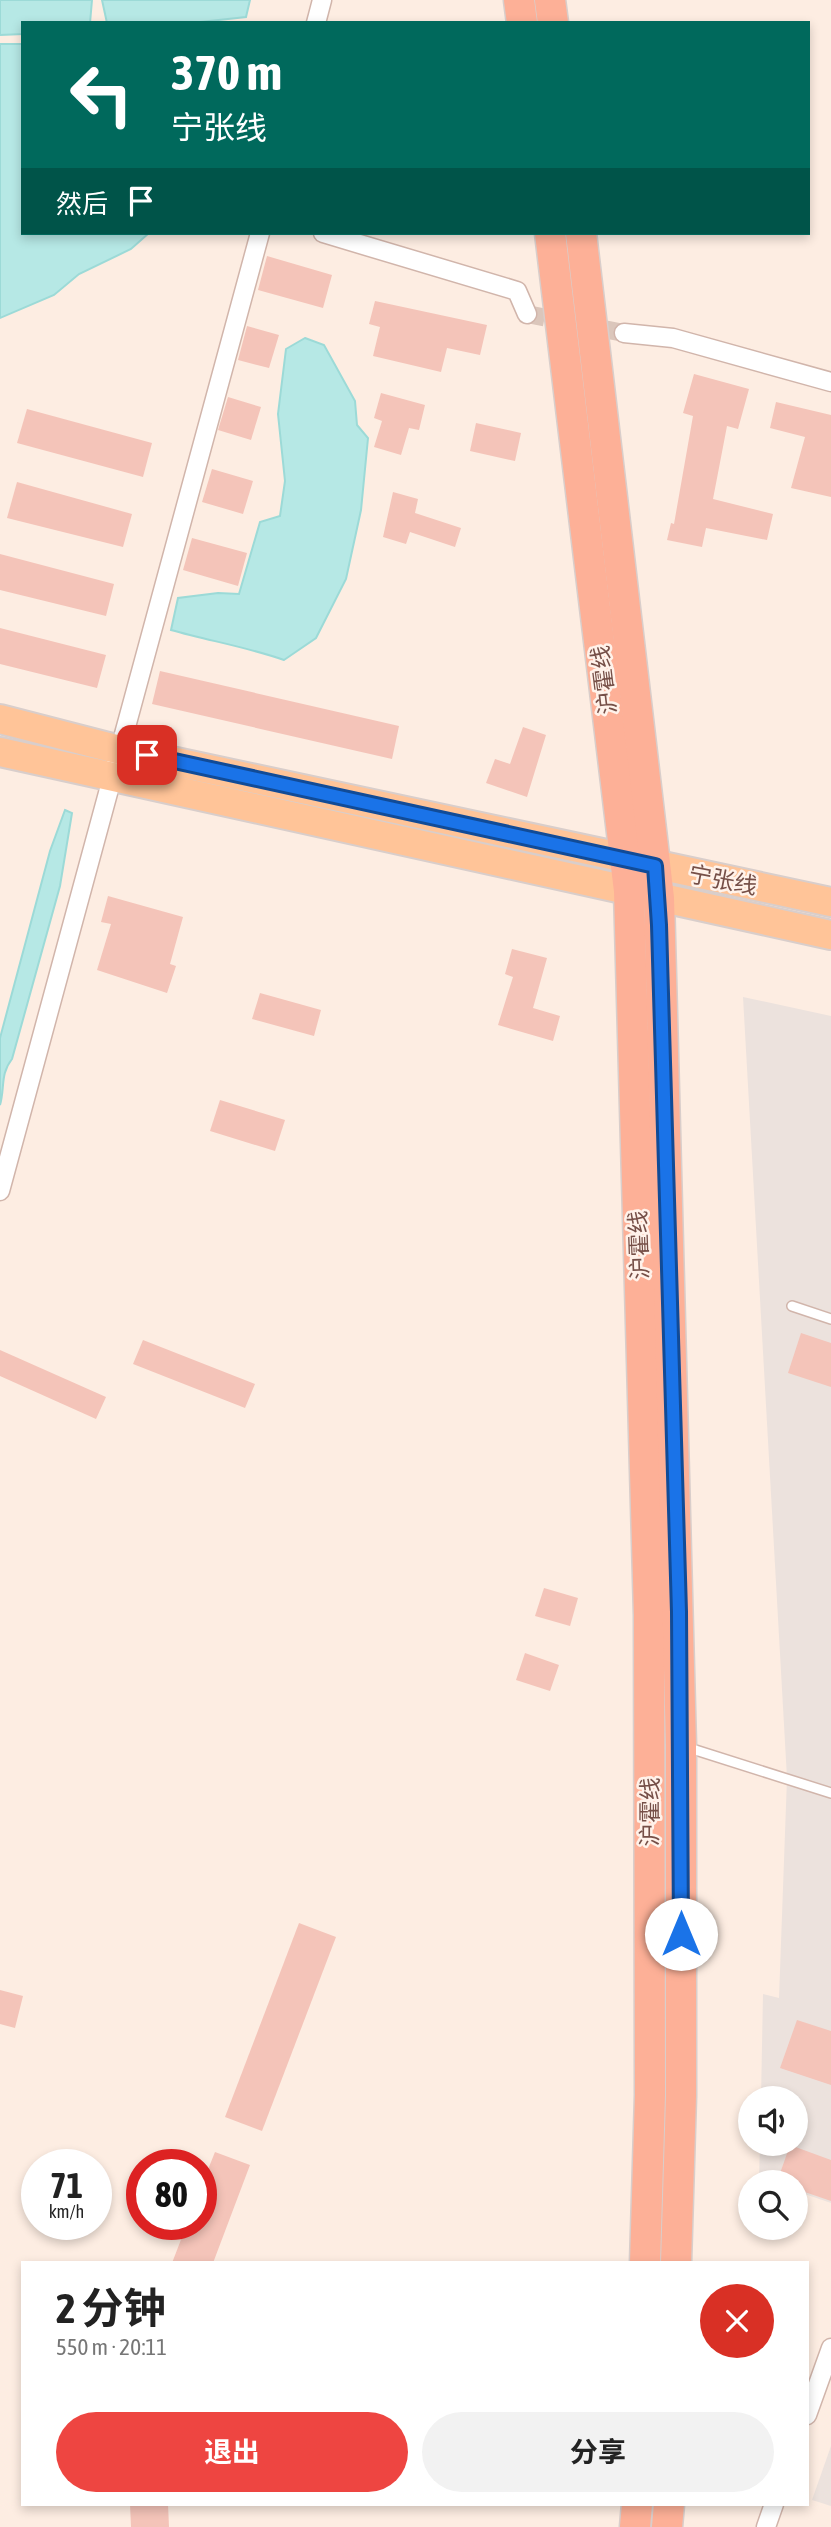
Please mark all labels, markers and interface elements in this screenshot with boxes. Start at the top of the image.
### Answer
text: 370 m [171,44,282,100]
icon: left [56,49,147,140]
text: 宁张线 [171,109,267,146]
icon: arrive [122,182,160,220]
text: 然后 [56,189,108,219]
street label: 沪霍线 [587,644,621,716]
pin [117,725,177,785]
icon: arrive [128,736,166,774]
street label: 宁张线 [687,861,759,899]
street label: 沪霍线 [625,1210,653,1280]
street label: 沪霍线 [637,1778,663,1847]
position arrow [644,1897,718,1971]
map controls [738,2086,808,2240]
button: sound [738,2086,808,2156]
speed limit sign: 80 [126,2149,217,2240]
text: 71 [50,2165,83,2205]
button: search [738,2170,808,2240]
text: km/h [49,2201,84,2222]
text: 2 分钟 [56,2284,166,2332]
button: close [700,2284,774,2358]
text: 550 m · 20:11 [56,2334,167,2360]
button: 退出 [56,2412,408,2492]
button: 分享 [422,2412,774,2492]

